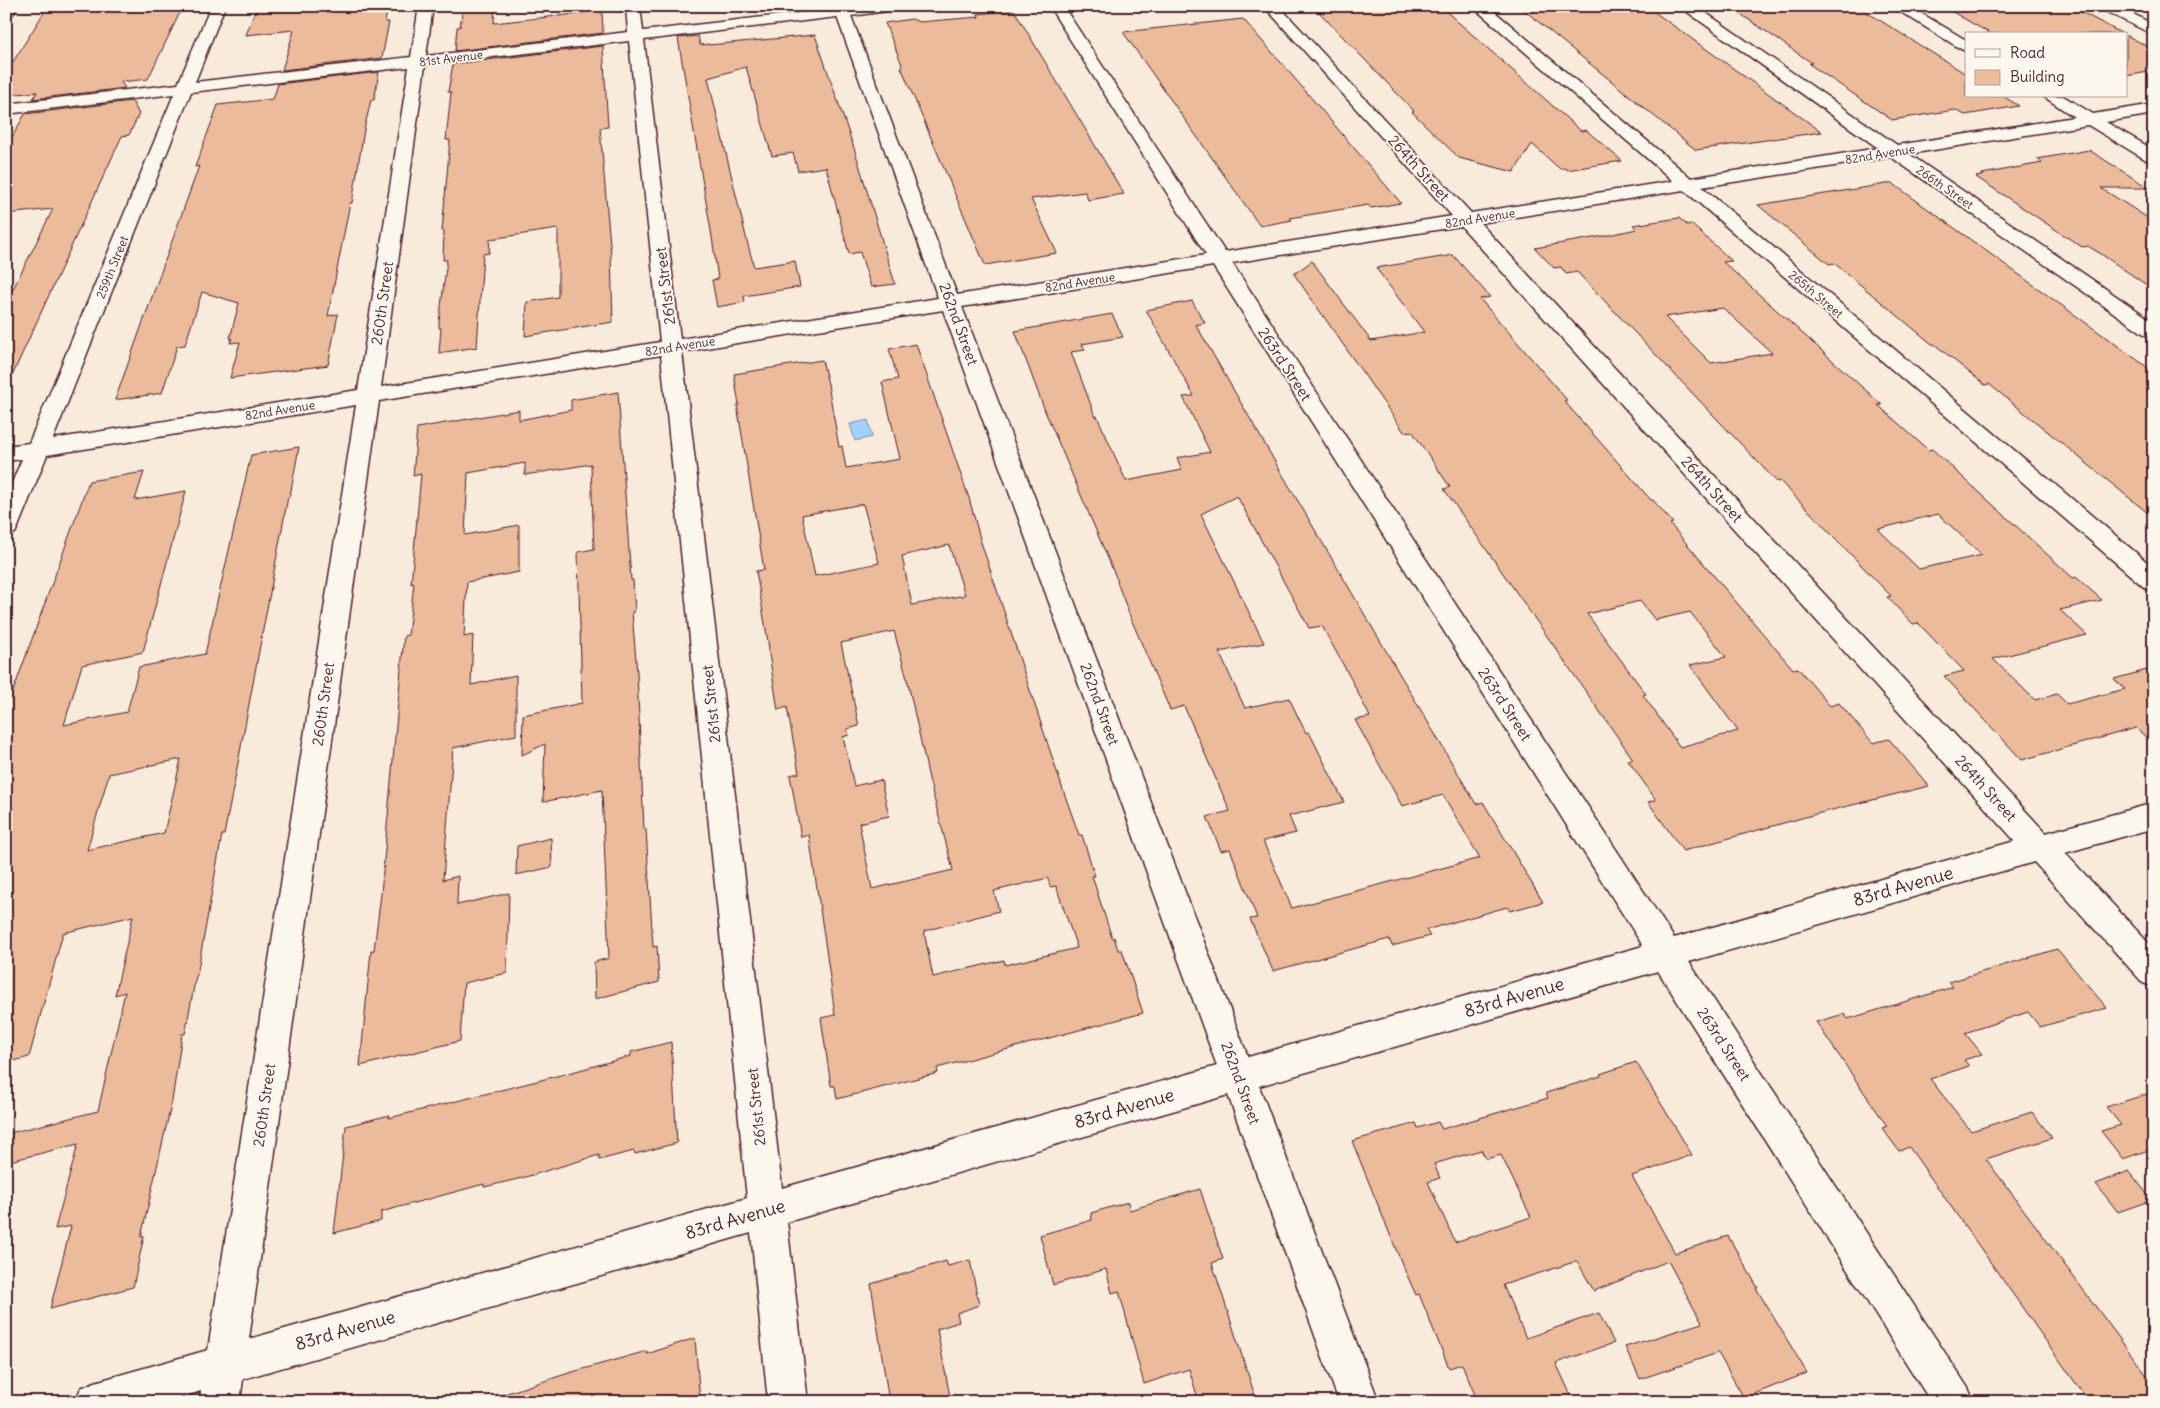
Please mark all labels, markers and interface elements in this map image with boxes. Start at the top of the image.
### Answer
legend [1965,32,2128,98]
text: Road [2010,43,2045,62]
street label: 81st Avenue [418,47,484,69]
text: Building [2010,67,2065,86]
street label: 264th Street [1384,131,1454,205]
street label: 82nd Avenue [1844,141,1916,167]
street label: 266th Street [1914,162,1976,212]
street label: 82nd Avenue [1444,205,1516,231]
street label: 259th Street [93,233,131,301]
street label: 261st Street [651,246,679,326]
street label: 260th Street [367,260,397,346]
street label: 265th Street [1786,267,1846,321]
street label: 82nd Avenue [1044,269,1116,295]
street label: 262nd Street [935,280,983,368]
street label: 263rd Street [1254,324,1316,404]
street label: 82nd Avenue [644,333,716,359]
street label: 82nd Avenue [244,397,316,423]
street label: 264th Street [1677,452,1747,526]
street label: 262nd Street [1076,660,1124,748]
street label: 260th Street [308,661,338,747]
street label: 261st Street [697,664,725,744]
street label: 263rd Street [1474,664,1536,744]
street label: 264th Street [1951,751,2021,825]
street label: 83rd Avenue [1850,861,1956,911]
street label: 83rd Avenue [1461,972,1567,1022]
street label: 263rd Street [1693,1004,1755,1084]
street label: 262nd Street [1217,1039,1265,1127]
street label: 260th Street [249,1062,279,1148]
street label: 261st Street [742,1067,770,1147]
street label: 83rd Avenue [1071,1083,1177,1133]
street label: 83rd Avenue [682,1194,788,1244]
street label: 83rd Avenue [292,1305,398,1355]

